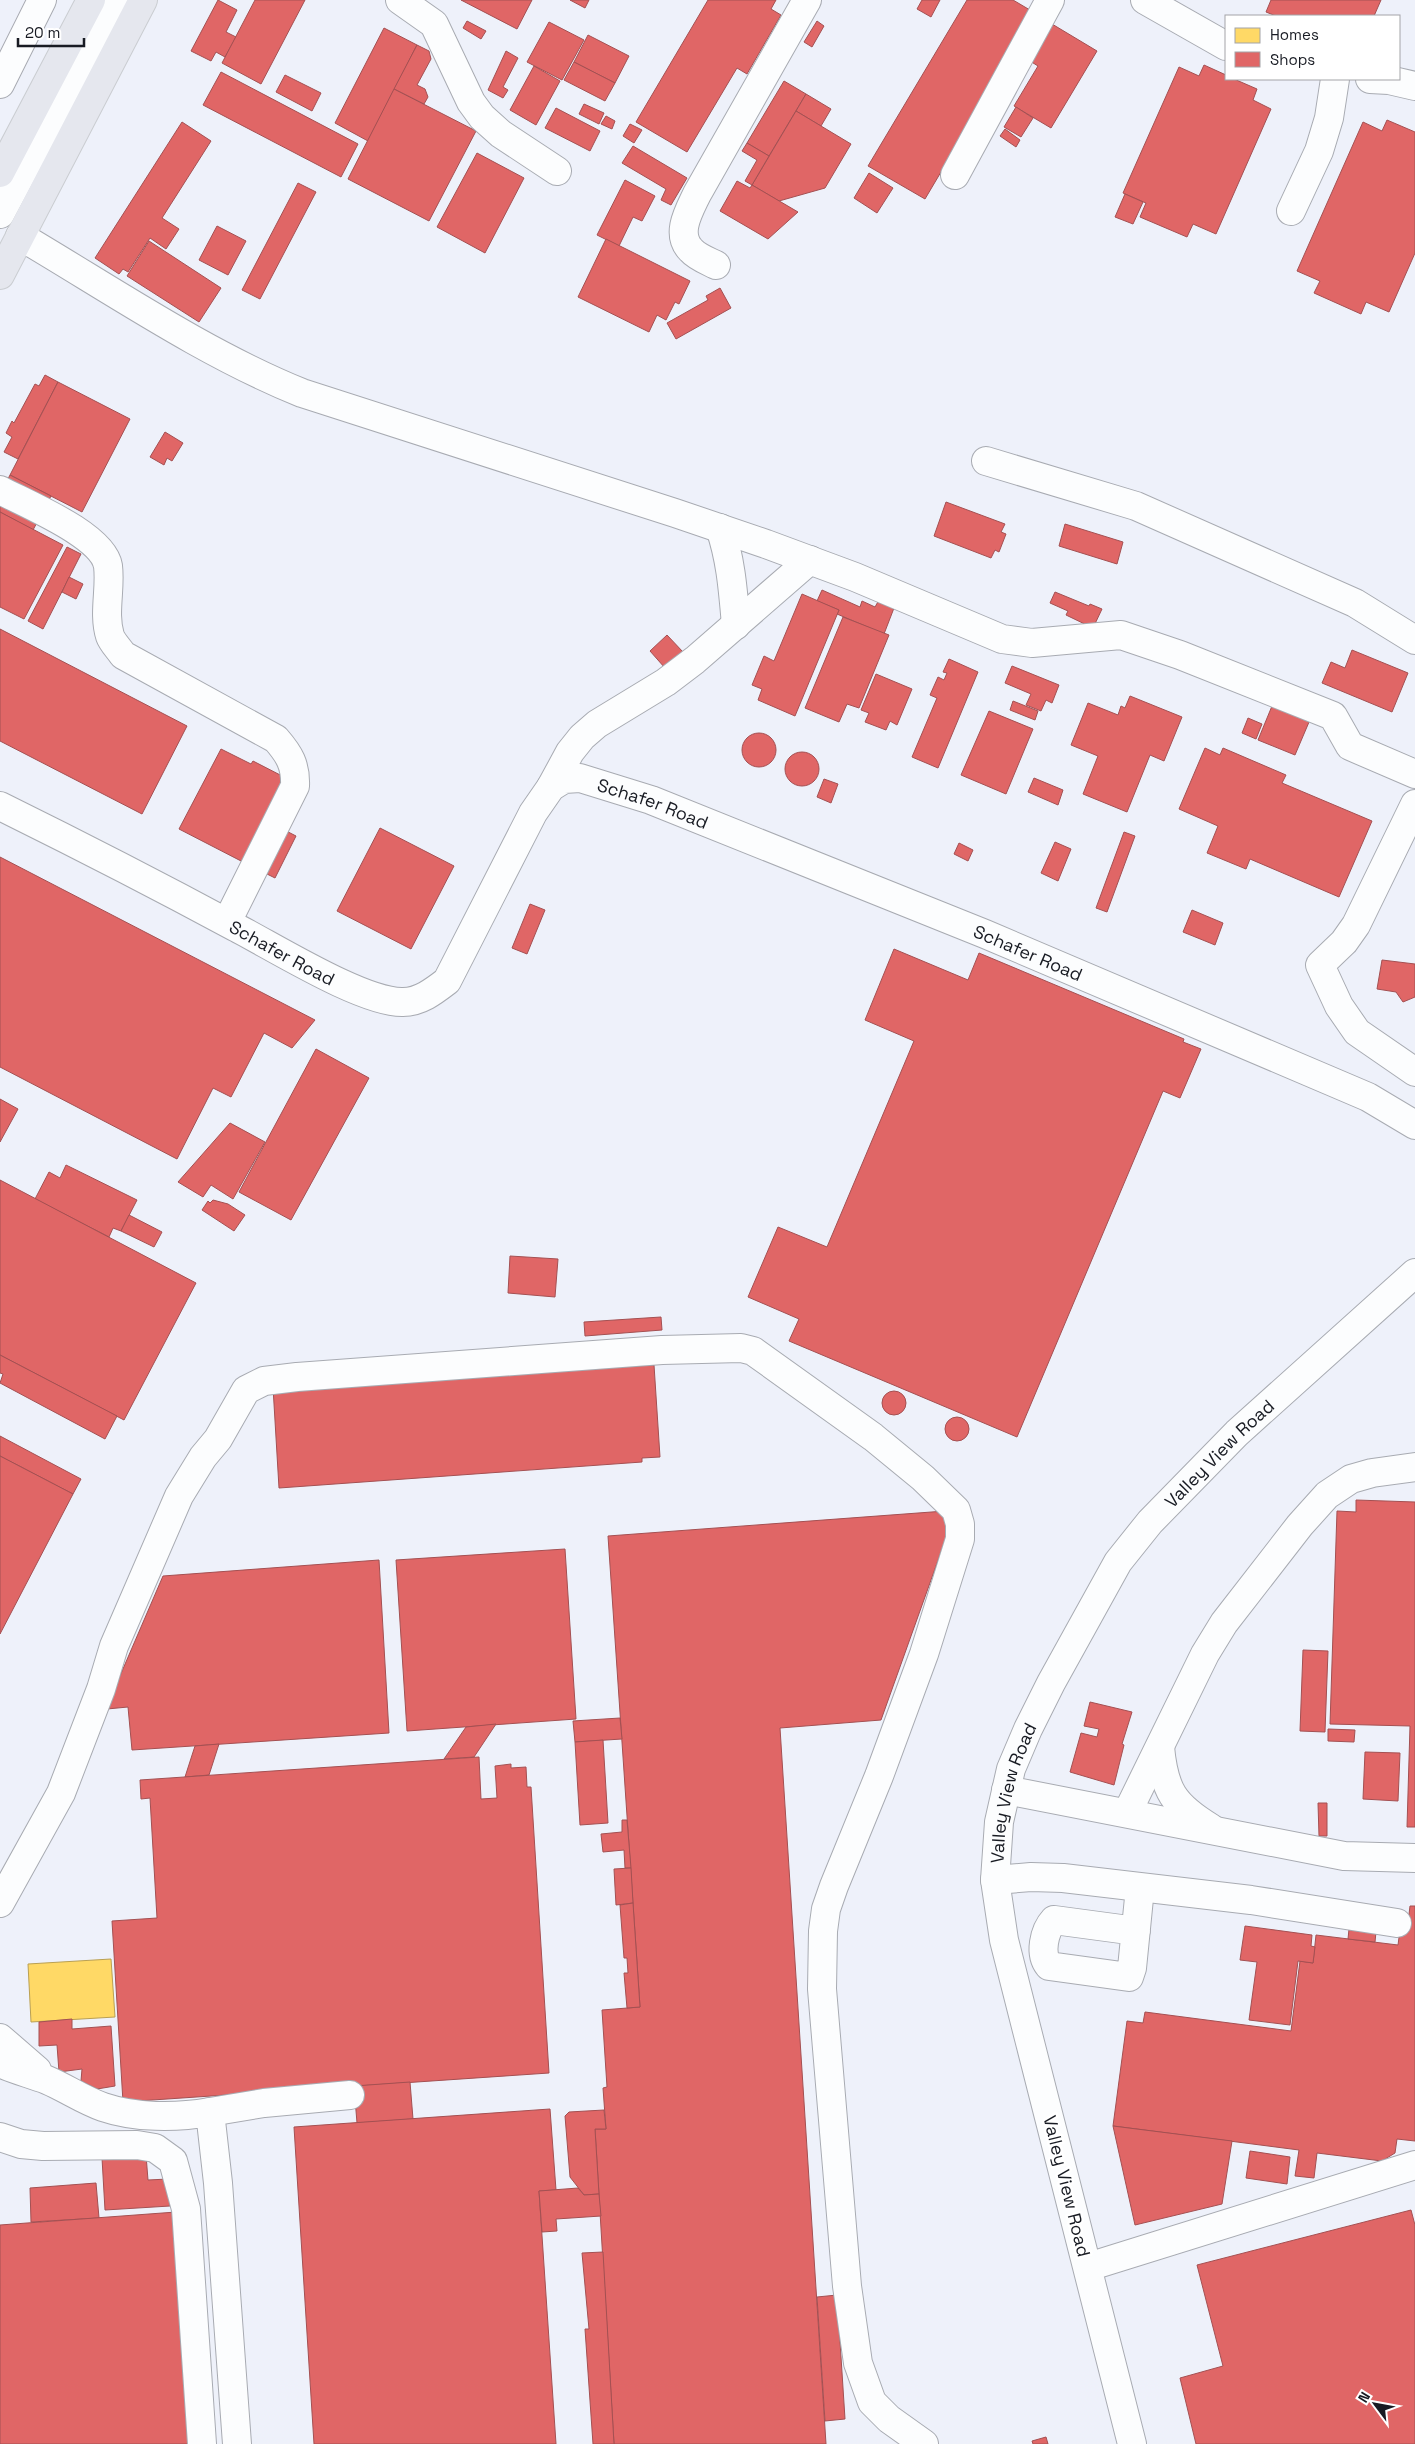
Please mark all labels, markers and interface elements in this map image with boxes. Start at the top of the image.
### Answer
scale bar [18,15,84,47]
legend [1225,15,1400,80]
text: 20 m [25,23,60,42]
text: Homes [1270,25,1319,44]
text: Shops [1270,50,1315,69]
street label: Schafer Road [595,773,712,833]
street label: Schafer Road [226,915,339,990]
street label: Schafer Road [970,919,1086,986]
street label: Valley View Road [1159,1394,1279,1512]
street label: Valley View Road [985,1719,1041,1864]
street label: Valley View Road [1038,2113,1096,2259]
north arrow [1350,2379,1400,2429]
text: N [1354,2388,1374,2406]

